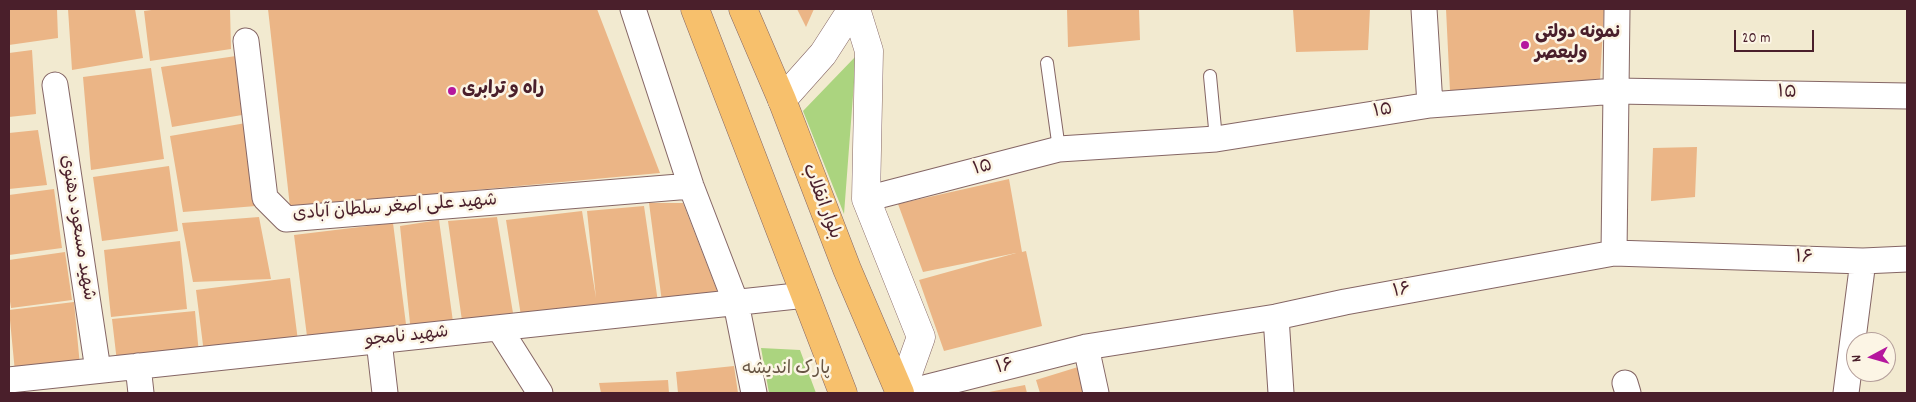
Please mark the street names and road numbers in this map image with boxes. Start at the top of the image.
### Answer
street label: ۱۵ [1777,83,1797,105]
street label: ۱۵ [1372,100,1394,124]
street label: شهید مسعود دهنوی [54,154,98,302]
street label: ۱۵ [971,156,995,182]
street label: بلوار انقلاب [796,161,844,243]
street label: شهید علی اصغر سلطان آبادی [292,191,498,227]
street label: ۱۶ [1795,248,1813,270]
street label: ۱۶ [1392,280,1412,304]
street label: شهید نامجو [364,323,450,353]
street label: ۱۶ [994,355,1016,381]

